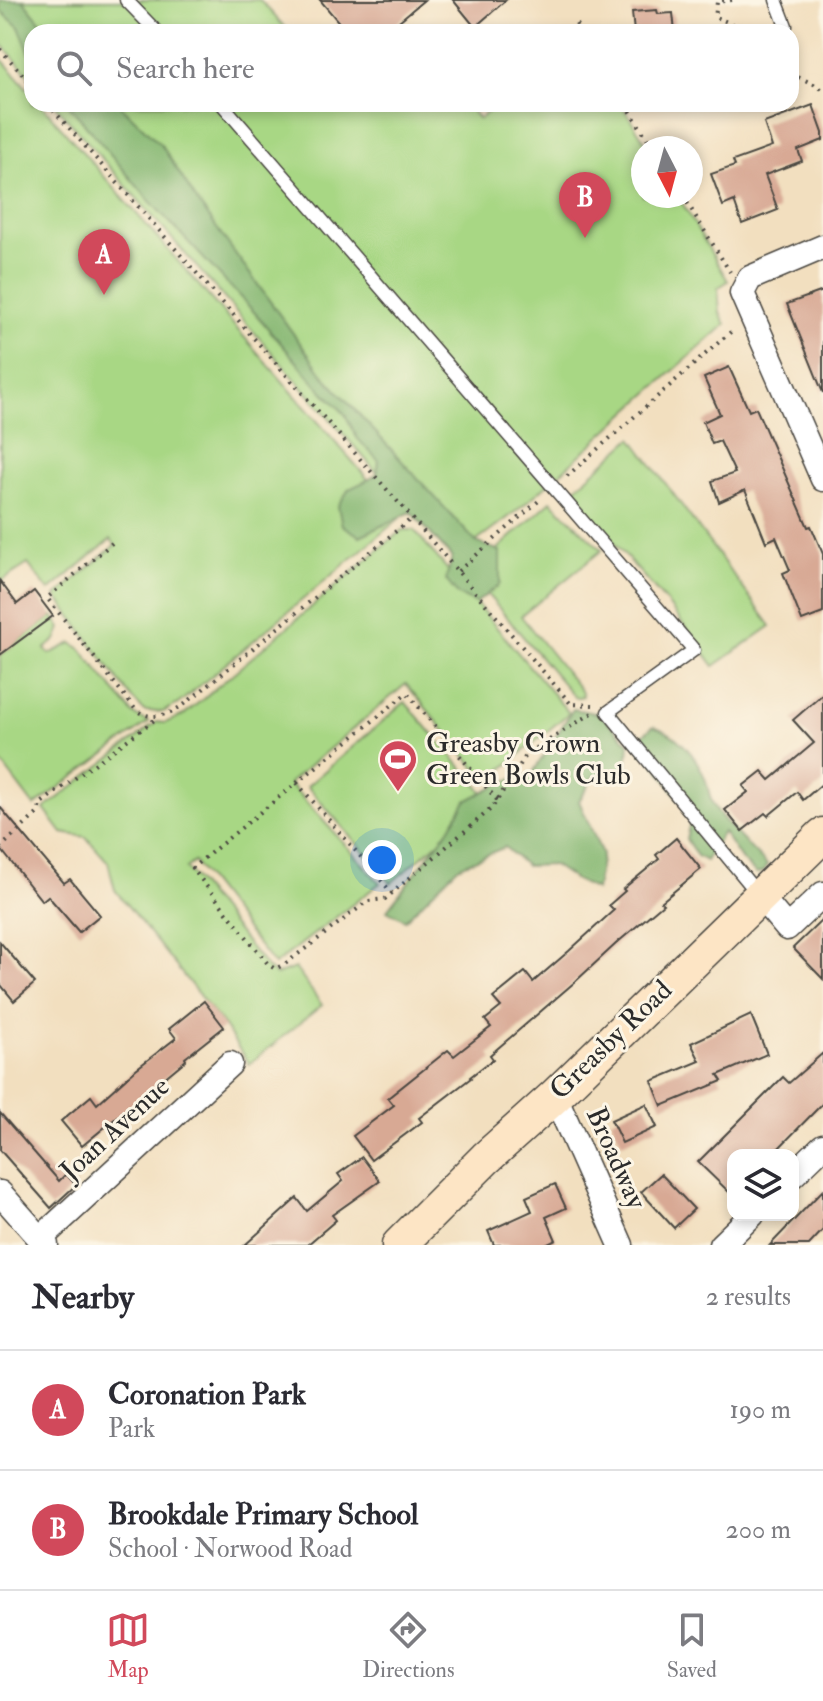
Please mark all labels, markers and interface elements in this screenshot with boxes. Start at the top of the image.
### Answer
search box [24,24,799,112]
icon: search [52,46,96,90]
text: Search here [116,50,255,87]
north arrow [631,136,703,208]
pin: B [559,172,611,238]
pin: A [78,229,130,295]
place label: Greasby Crown Green Bowls Club [426,726,631,793]
sports icon: Greasby Crown Green Bowls Club [377,738,419,793]
your location [362,840,402,880]
street label: Greasby Road [542,973,680,1107]
street label: Joan Avenue [52,1069,177,1189]
street label: Broadway [578,1102,654,1215]
map controls [727,1149,799,1221]
button: layers [727,1149,799,1221]
text: Nearby [32,1276,134,1319]
text: 2 results [706,1281,791,1313]
text: Coronation Park [108,1376,306,1413]
text: A [50,1394,66,1426]
text: 190 m [730,1394,791,1426]
text: Park [108,1413,155,1445]
text: Brookdale Primary School [108,1496,418,1533]
text: B [49,1514,67,1546]
text: 200 m [726,1514,791,1546]
text: School · Norwood Road [108,1533,353,1565]
tab: Map [106,1608,150,1684]
tab: Directions [362,1608,455,1684]
tab: Saved [667,1608,717,1684]

